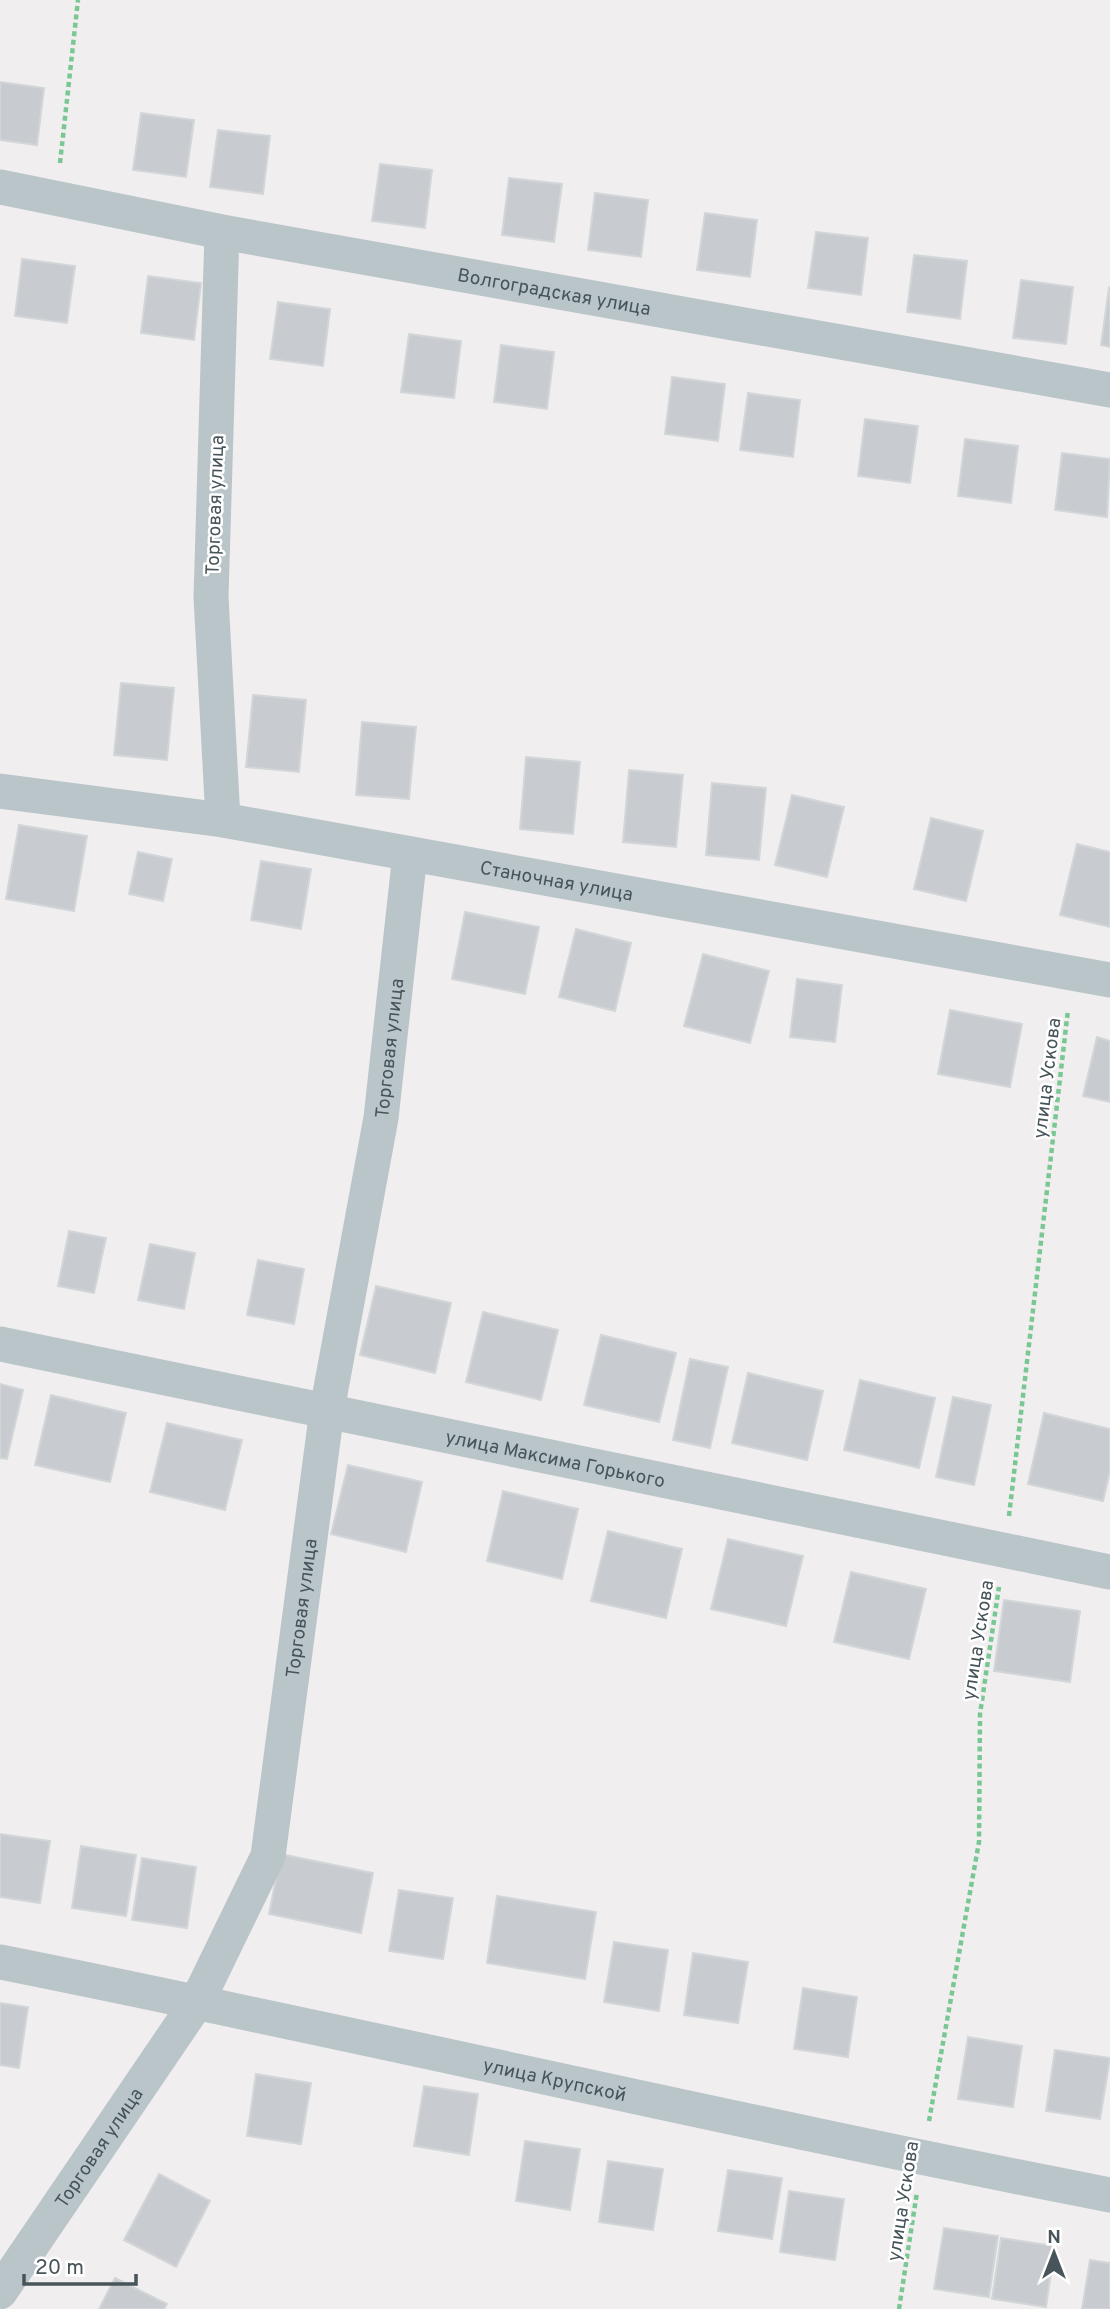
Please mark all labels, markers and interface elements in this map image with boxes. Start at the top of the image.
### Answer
street label: Волгоградская улица [455,264,653,322]
street label: Торговая улица [202,435,230,576]
street label: Станочная улица [478,857,635,908]
street label: Торговая улица [371,977,410,1119]
street label: улица Ускова [1029,1016,1067,1140]
street label: улица Максима Горького [443,1426,667,1494]
street label: Торговая улица [282,1537,324,1680]
street label: улица Ускова [958,1578,1000,1702]
street label: улица Крупской [480,2054,628,2108]
street label: Торговая улица [51,2084,149,2213]
street label: улица Ускова [883,2139,925,2263]
north arrow [1019,2218,1089,2288]
text: N [1047,2226,1061,2250]
scale bar [24,2242,136,2286]
text: 20 m [35,2255,84,2282]

